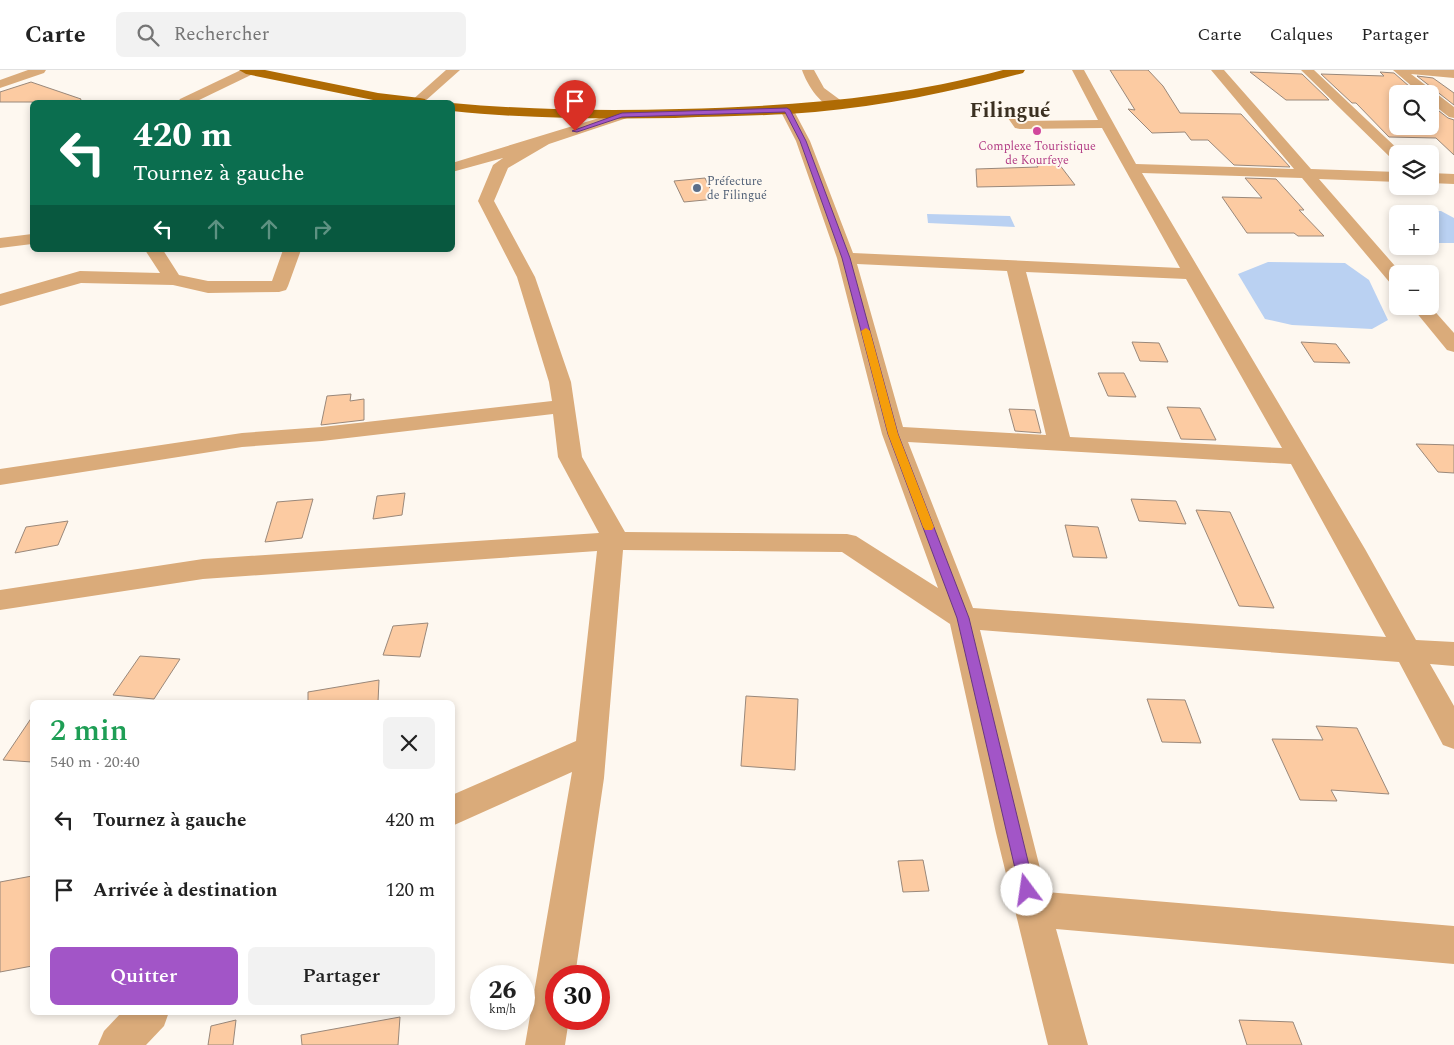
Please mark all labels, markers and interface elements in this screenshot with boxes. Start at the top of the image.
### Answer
search box [116,12,466,57]
text: Carte [25,17,86,53]
text: Rechercher [174,20,269,49]
icon: search [134,21,162,49]
text: Carte [1198,21,1242,48]
text: Calques [1270,21,1333,48]
text: Partager [1361,21,1429,48]
pin [554,80,596,131]
map controls [1389,85,1439,315]
button: search [1389,85,1439,135]
icon: arrive [561,87,589,115]
district label: Filingué [969,95,1051,127]
text: 420 m [133,109,232,162]
icon: left [50,120,115,185]
marker: Complexe Touristique de Kourfeye [1031,125,1043,137]
place label: Complexe Touristique de Kourfeye [978,137,1096,170]
button: layers [1389,145,1439,195]
text: Tournez à gauche [133,157,304,190]
place label: Préfecture de Filingué [707,172,767,205]
marker: Préfecture de Filingué [691,182,703,194]
button: + [1389,205,1439,255]
icon: left [149,215,177,243]
icon: ahead [202,215,230,243]
icon: ahead [255,215,283,243]
icon: right [308,215,336,243]
button: − [1389,265,1439,315]
text: 2 min [50,708,128,754]
button: close [383,717,435,769]
text: 540 m · 20:40 [50,750,140,774]
icon: left [50,806,78,834]
text: Tournez à gauche [93,806,246,835]
text: 420 m [385,806,435,835]
position arrow [1000,863,1052,915]
icon: arrive [50,876,78,904]
text: Arrivée à destination [93,876,277,905]
text: 120 m [385,876,435,905]
button: Quitter [50,947,238,1005]
button: Partager [248,947,435,1005]
speed limit sign: 30 [545,965,610,1030]
text: 26 [488,972,517,1010]
text: km/h [489,1000,516,1019]

